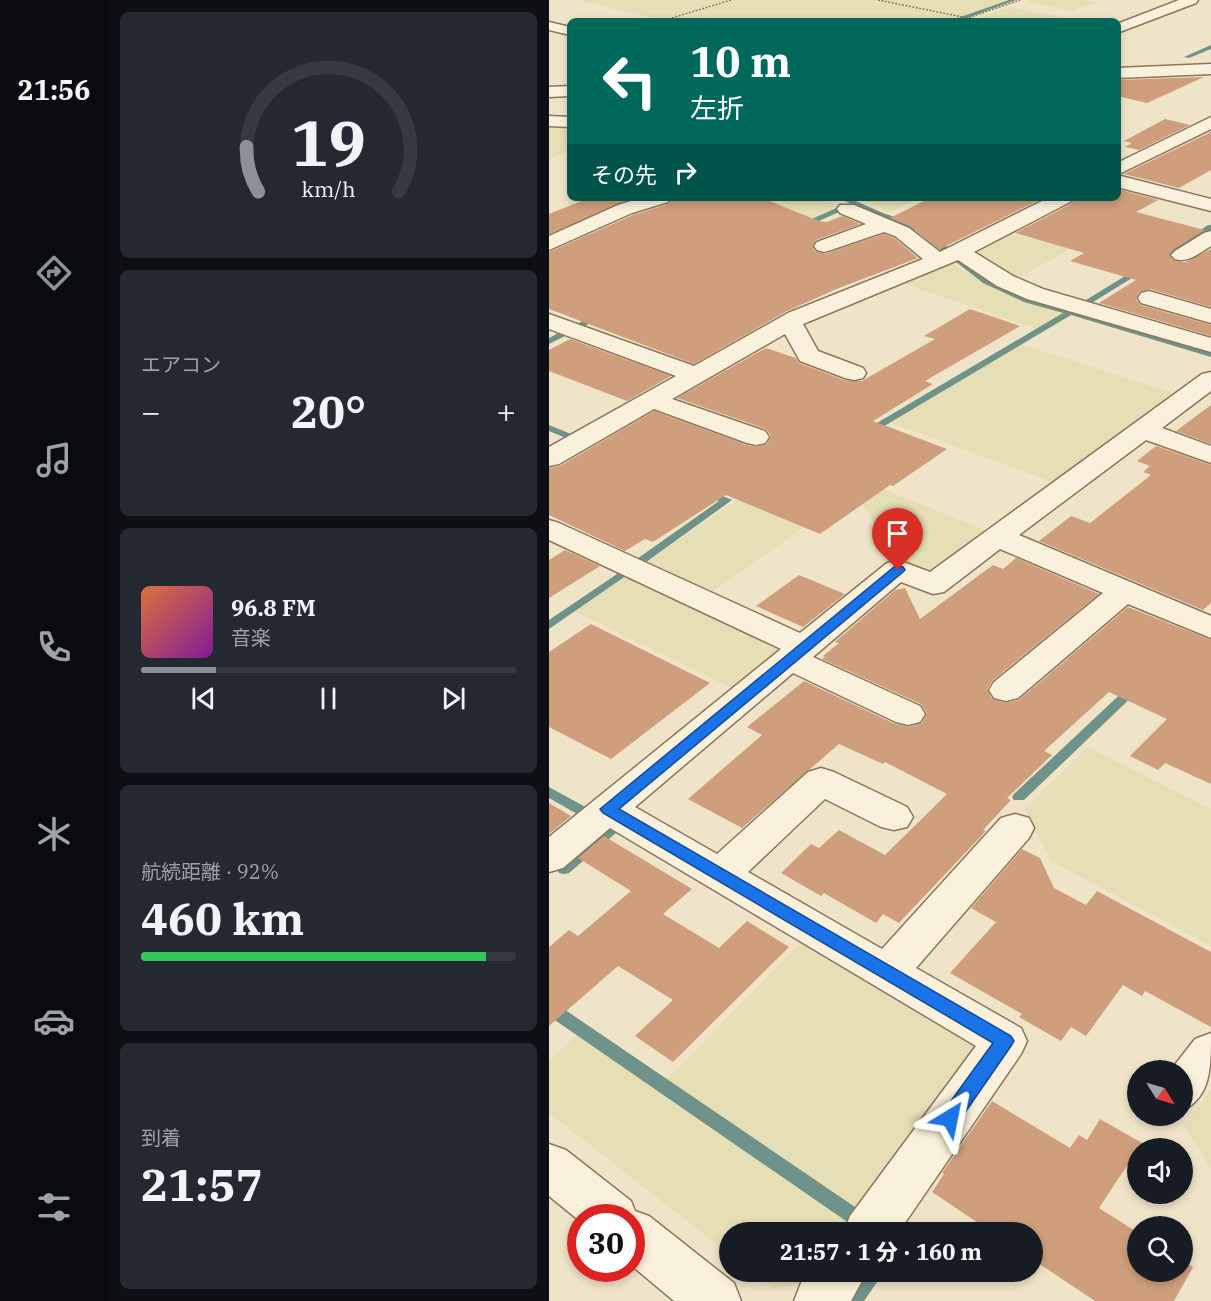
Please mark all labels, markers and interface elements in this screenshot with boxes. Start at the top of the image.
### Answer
text: 10 m [690,34,791,89]
icon: left [591,42,669,120]
text: 21:56 [18,72,90,107]
text: 左折 [690,90,744,125]
text: 19 [291,102,366,183]
icon: right [669,156,702,189]
text: その先 [591,160,657,189]
text: km/h [301,175,356,203]
icon: directions [33,252,75,294]
text: エアコン [141,351,221,378]
text: 20° [291,382,366,440]
text: − [141,390,161,433]
text: + [496,390,516,433]
icon: music [33,439,75,481]
pin [872,508,923,570]
icon: arrive [881,517,914,550]
text: 96.8 FM [231,593,316,622]
text: 音楽 [231,624,271,651]
icon: phone [33,626,75,668]
icon: previous [187,682,220,715]
icon: pause [312,682,345,715]
icon: next [437,682,470,715]
icon: climate [33,813,75,855]
text: 航続距離 · 92% [141,858,279,885]
text: 460 km [141,889,304,947]
icon: car [33,1000,75,1042]
north arrow [1127,1060,1193,1126]
map controls [1127,1060,1193,1282]
position arrow [918,1086,982,1150]
text: 到着 [141,1124,181,1151]
button: sound [1127,1138,1193,1204]
text: 21:57 [141,1155,263,1213]
icon: filters [33,1186,75,1228]
speed limit sign: 30 [567,1204,645,1282]
button: search [1127,1216,1193,1282]
text: 21:57 · 1 分 · 160 m [780,1237,982,1266]

